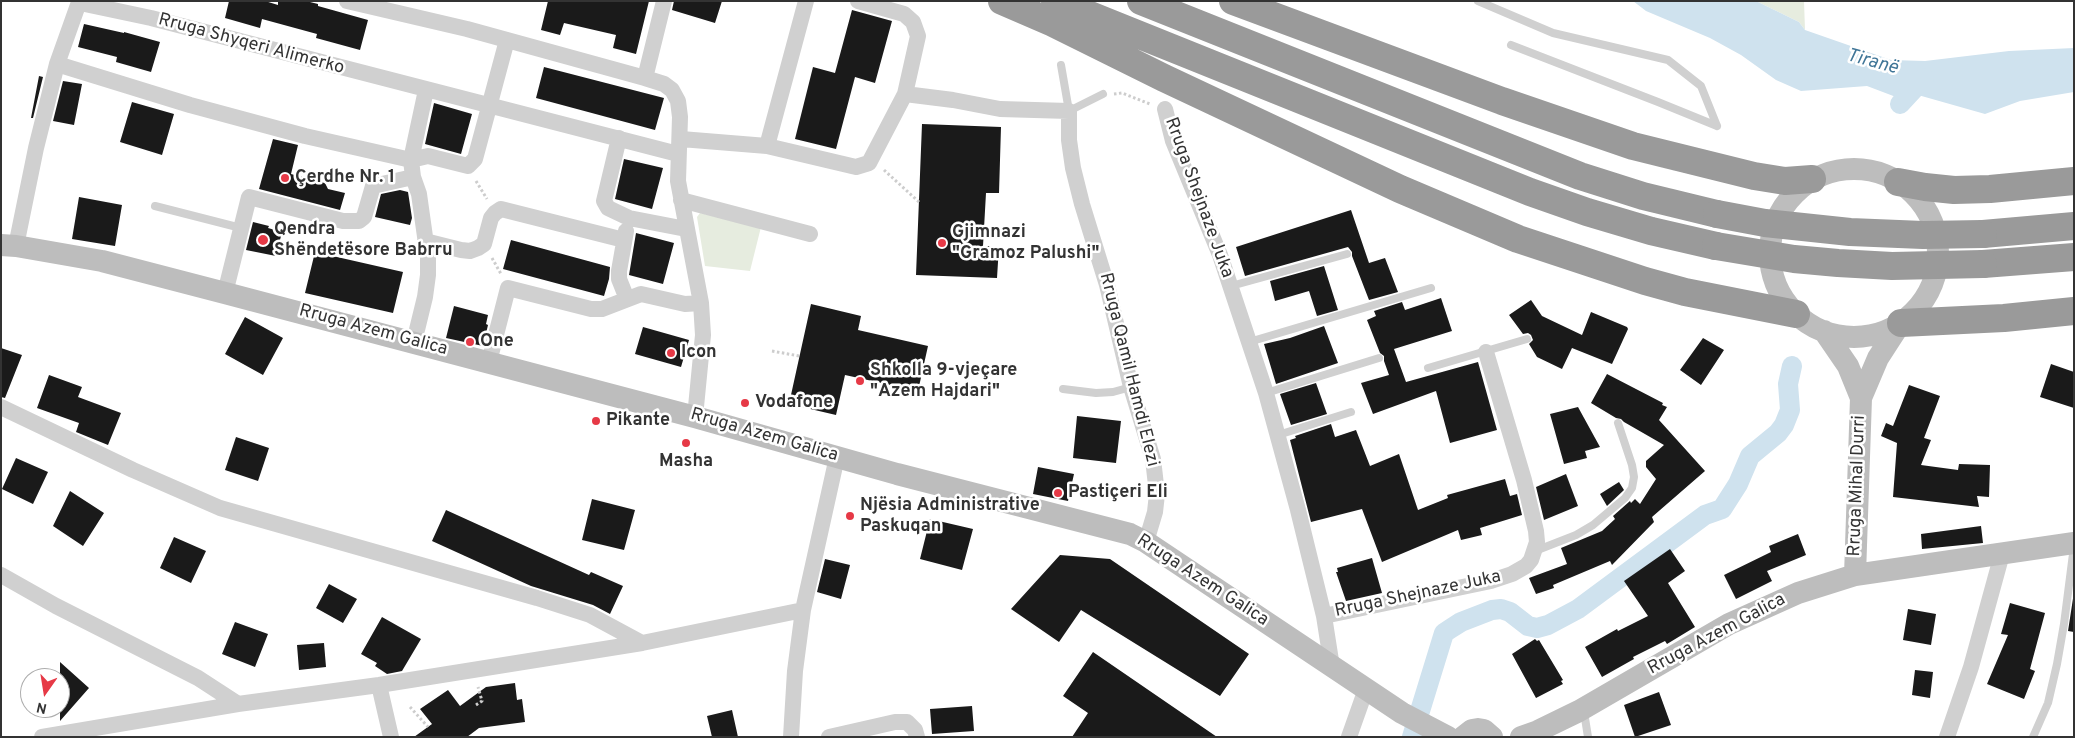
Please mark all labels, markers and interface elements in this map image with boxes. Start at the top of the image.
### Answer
street label: Rruga Shyqeri Alimerko [156,10,346,80]
water label: Tiranë [1844,45,1900,81]
street label: Rruga Shejnaze Juka [1159,115,1237,281]
place label: Çerdhe Nr. 1 [295,167,395,189]
marker: Çerdhe Nr. 1 [279,172,291,184]
place label: Qendra Shëndetësore Babrru [274,219,453,262]
place label: Gjimnazi "Gramoz Palushi" [952,222,1099,264]
marker: Qendra Shëndetësore Babrru [256,233,270,247]
marker: Gjimnazi "Gramoz Palushi" [936,237,948,249]
street label: Rruga Qamil Hamdi Elezi [1093,271,1163,469]
street label: Rruga Azem Galica [296,301,450,361]
place label: One [480,331,514,353]
marker: One [464,336,476,348]
place label: Icon [681,342,717,364]
marker: Icon [665,347,677,359]
place label: Shkolla 9-vjeçare "Azem Hajdari" [870,360,1017,402]
marker: Shkolla 9-vjeçare "Azem Hajdari" [854,375,866,387]
place label: Vodafone [755,392,833,414]
marker: Vodafone [739,397,751,409]
street label: Rruga Azem Galica [688,405,840,467]
place label: Pikante [606,410,670,432]
marker: Pikante [590,415,602,427]
street label: Rruga Mihal Durri [1845,415,1871,557]
marker: Masha [680,437,692,449]
place label: Masha [659,451,713,473]
place label: Pastiçeri Eli [1068,482,1168,504]
marker: Pastiçeri Eli [1052,487,1064,499]
place label: Njësia Administrative Paskuqan [860,495,1040,538]
marker: Njësia Administrative Paskuqan [844,510,856,522]
street label: Rruga Azem Galica [1132,530,1272,632]
street label: Rruga Shejnaze Juka [1333,567,1503,623]
street label: Rruga Azem Galica [1645,590,1789,680]
north arrow [20,668,70,718]
text: N [35,698,49,717]

